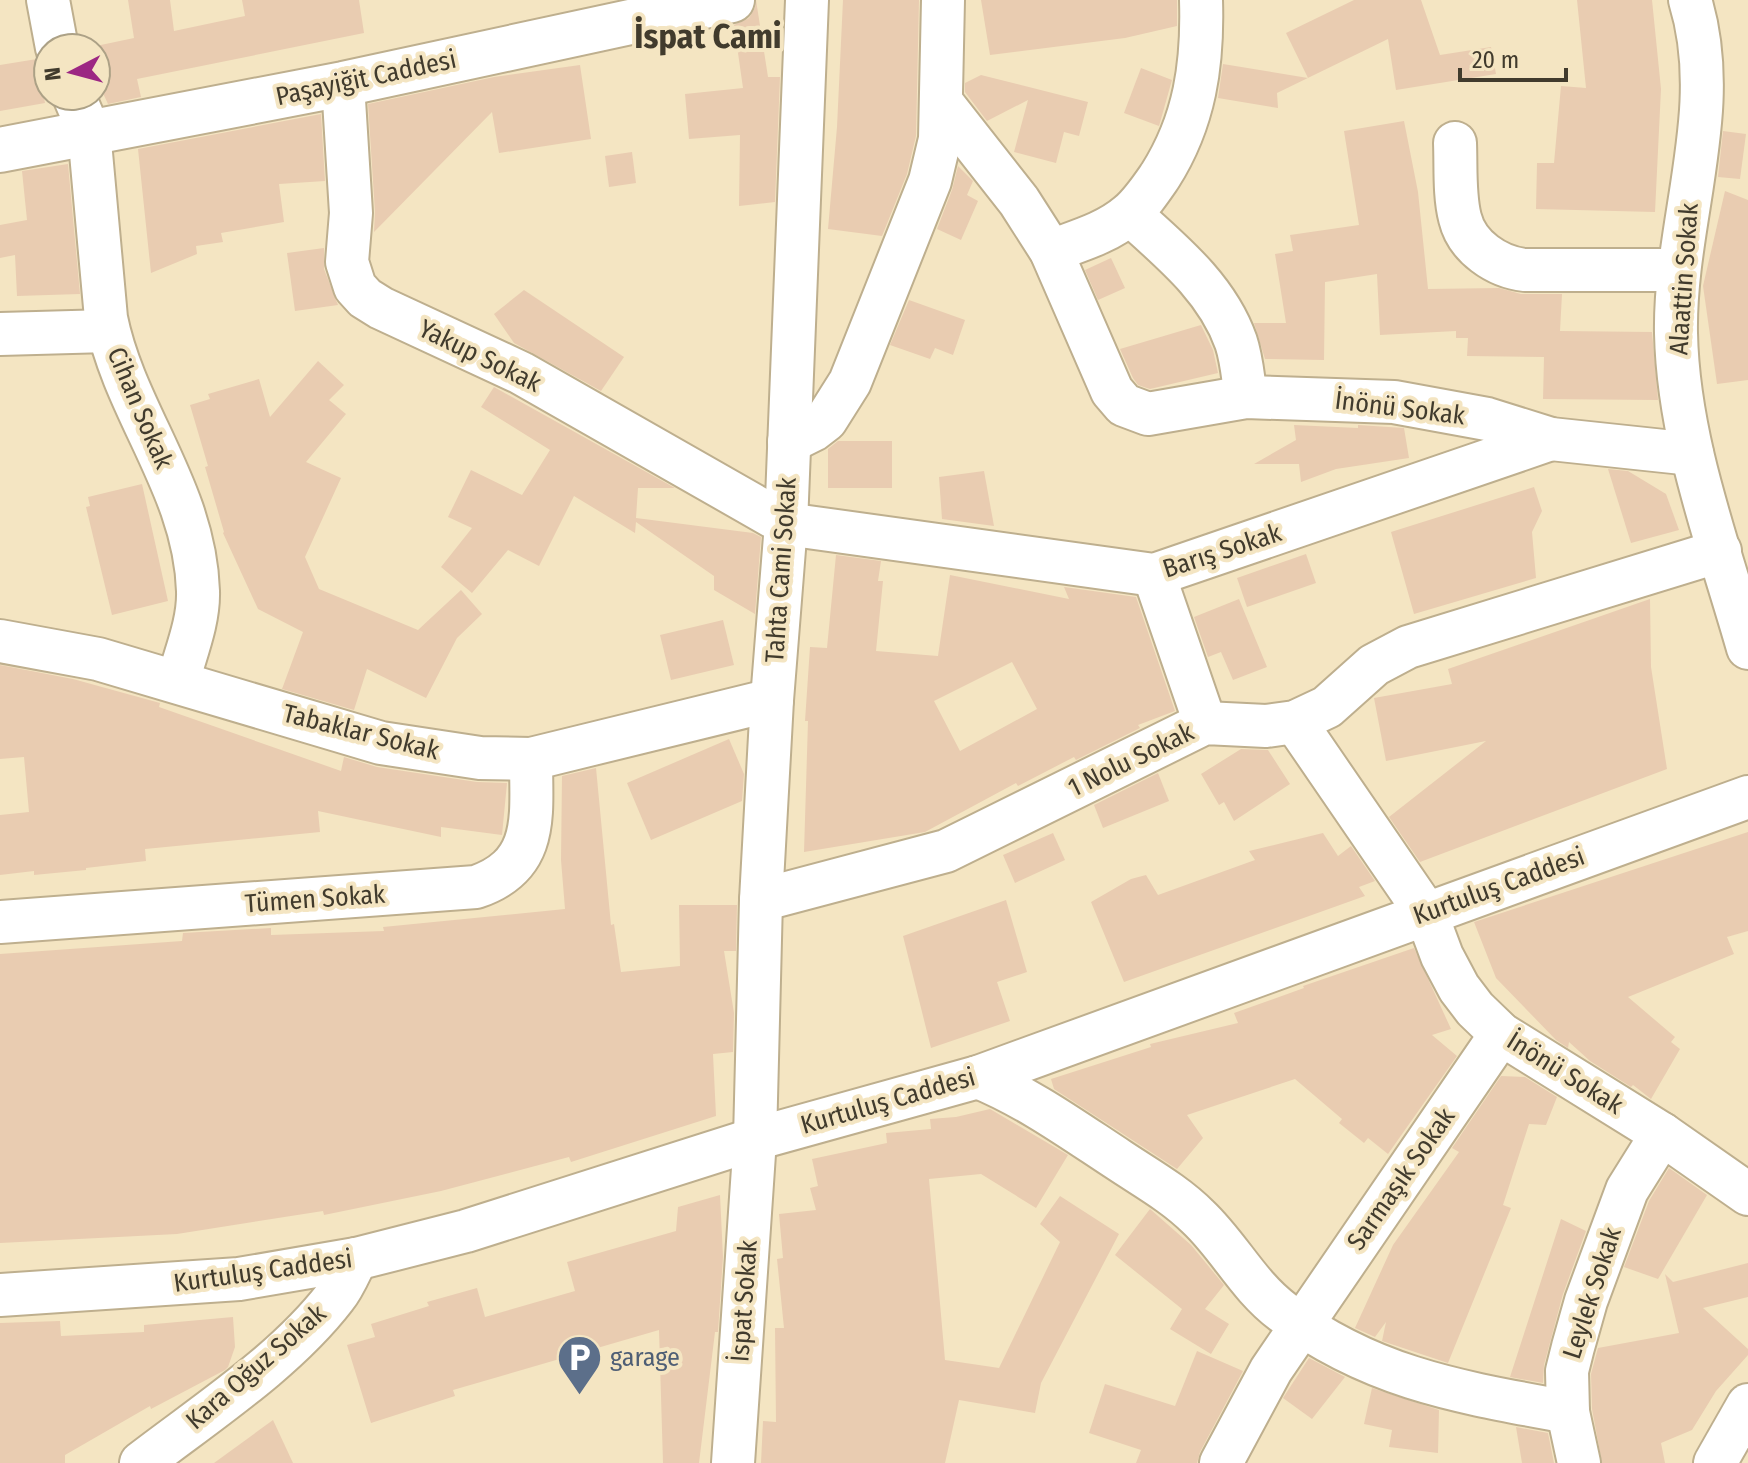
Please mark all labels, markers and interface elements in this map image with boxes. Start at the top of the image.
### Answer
district label: İspat Cami [634,15,782,57]
north arrow [32,32,112,112]
scale bar [1460,32,1566,82]
street label: Paşayiğit Caddesi [273,44,459,112]
text: 20 m [1472,46,1519,74]
text: N [38,66,67,82]
street label: Alaattin Sokak [1663,201,1705,356]
street label: Yakup Sokak [414,313,547,399]
street label: Cihan Sokak [100,342,180,474]
street label: İnönü Sokak [1333,385,1468,431]
street label: Tahta Cami Sokak [759,475,803,664]
street label: Barış Sokak [1159,517,1286,585]
street label: Tabaklar Sokak [280,698,443,767]
street label: 1 Nolu Sokak [1063,716,1199,804]
street label: Kurtuluş Caddesi [1409,841,1589,931]
street label: Tümen Sokak [244,879,387,919]
street label: İnönü Sokak [1501,1025,1629,1121]
street label: Kurtuluş Caddesi [797,1061,979,1141]
street label: Sarmaşık Sokak [1341,1101,1462,1256]
street label: Leylek Sokak [1556,1223,1628,1363]
street label: İspat Sokak [724,1238,764,1363]
street label: Kurtuluş Caddesi [172,1243,354,1299]
street label: Kara Oğuz Sokak [180,1297,333,1436]
parking icon: garage [555,1333,603,1396]
place label: garage [610,1342,680,1373]

